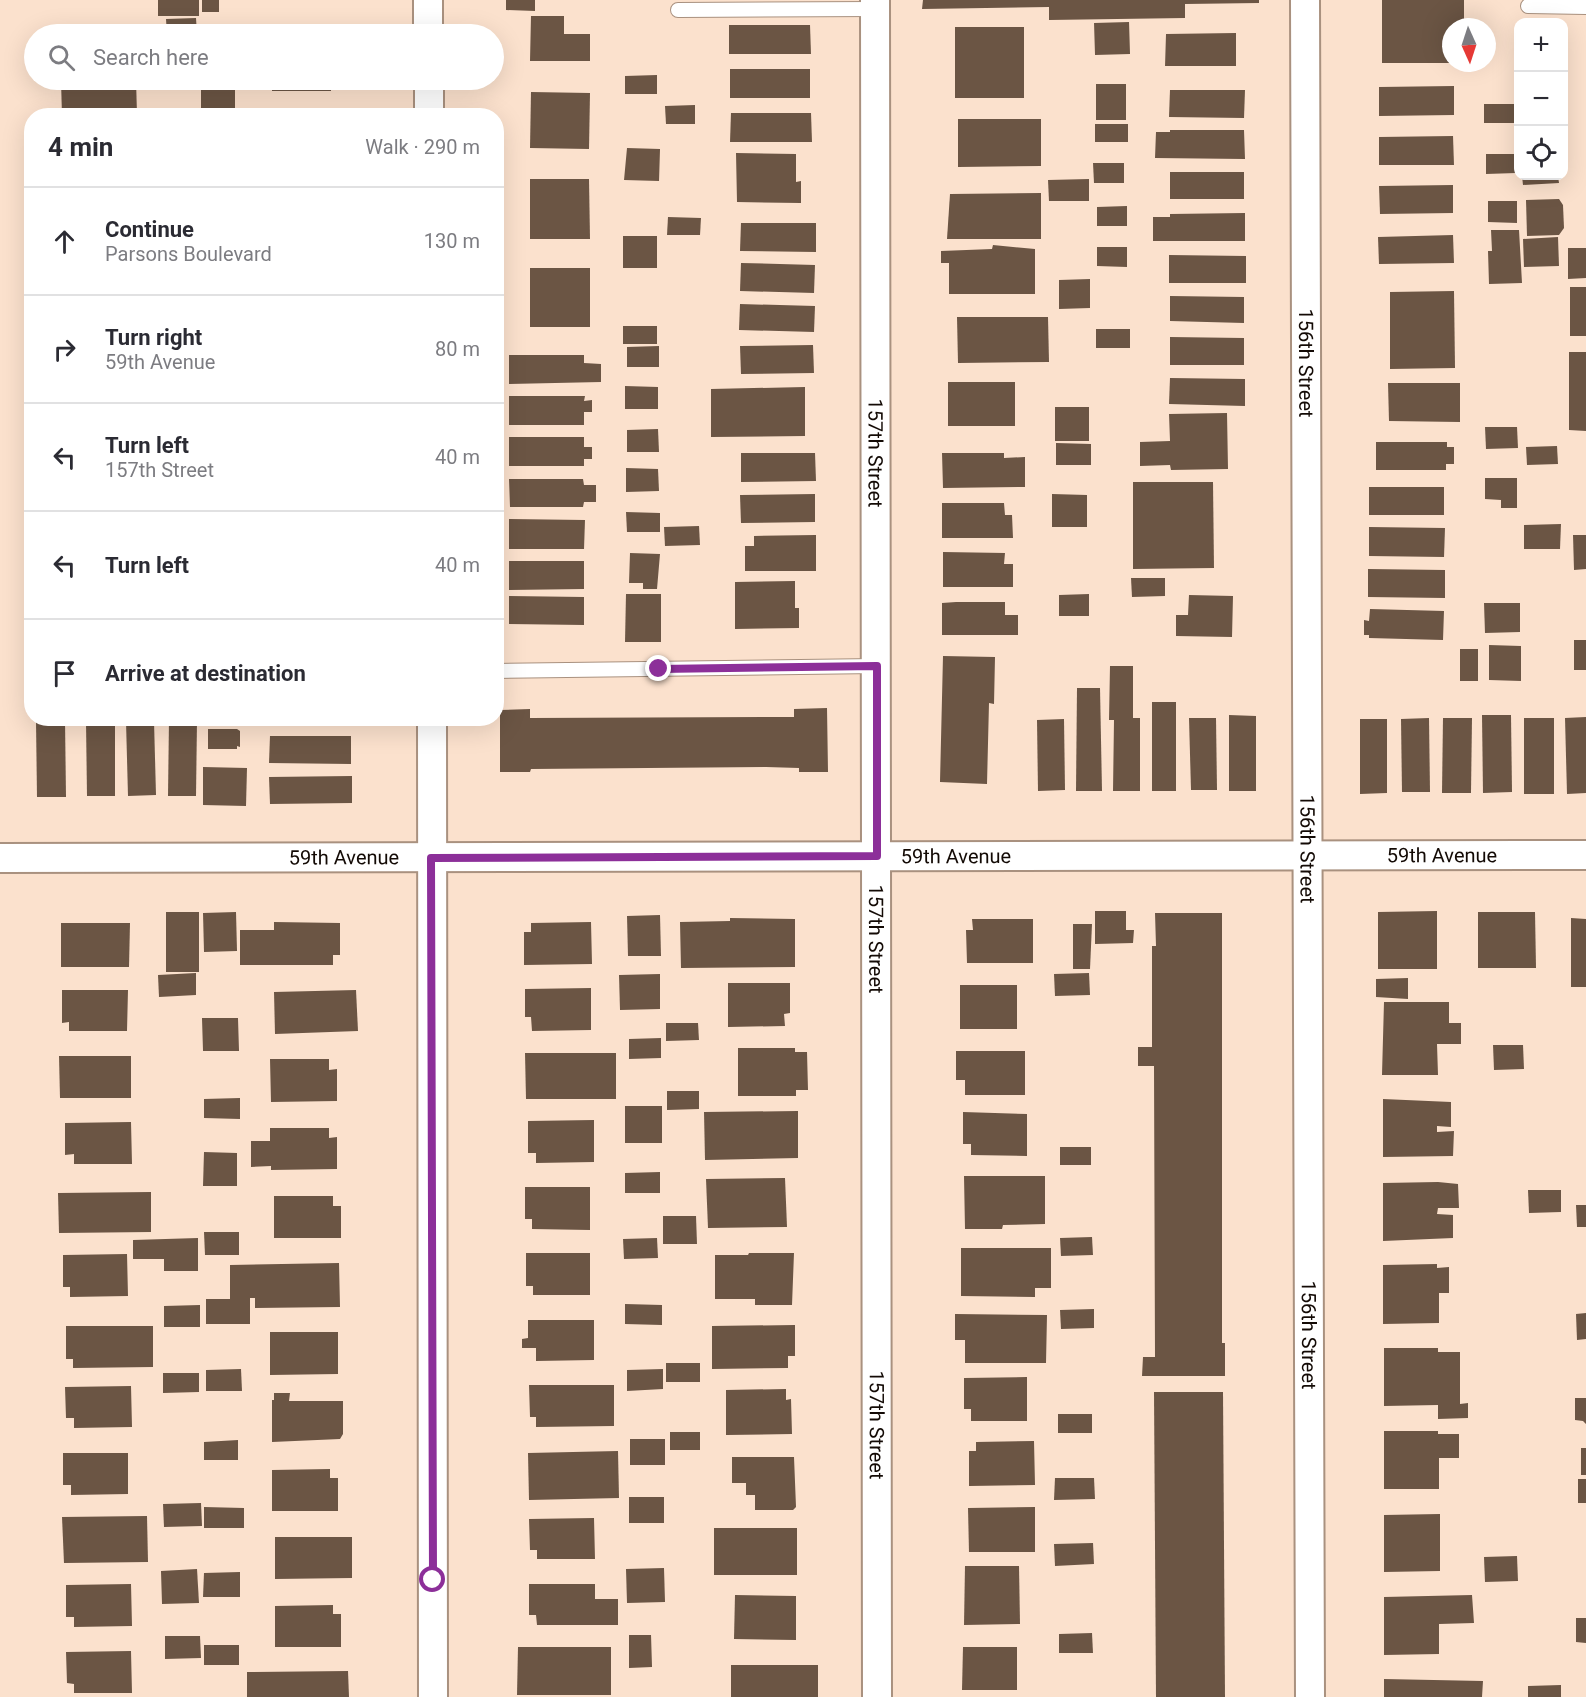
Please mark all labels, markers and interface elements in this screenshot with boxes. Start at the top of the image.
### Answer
north arrow [1442,18,1496,72]
map controls [1514,18,1568,180]
button: + [1514,18,1568,72]
search box [24,24,504,90]
icon: search [45,41,78,74]
text: Search here [93,45,209,70]
button: − [1514,72,1568,126]
button: locate [1514,126,1568,180]
text: 4 min [48,132,113,162]
text: Walk · 290 m [365,135,480,159]
text: Continue [105,217,194,242]
icon: ahead [48,225,81,258]
text: 130 m [424,229,480,253]
text: Parsons Boulevard [105,242,272,266]
street label: 156th Street [1294,308,1318,418]
text: Turn right [105,325,202,350]
icon: right [48,333,81,366]
text: 80 m [435,337,480,361]
text: 59th Avenue [105,350,215,374]
street label: 157th Street [863,398,888,508]
text: Turn left [105,433,189,458]
icon: left [48,441,81,474]
text: 40 m [435,445,480,469]
text: 157th Street [105,458,214,482]
icon: left [48,549,81,582]
text: Turn left [105,553,189,578]
text: 40 m [435,553,480,577]
route end [645,655,671,681]
icon: arrive [48,657,81,690]
text: Arrive at destination [105,661,306,686]
street label: 156th Street [1295,794,1320,904]
street label: 59th Avenue [1387,843,1497,867]
street label: 59th Avenue [901,844,1011,868]
street label: 59th Avenue [289,845,399,869]
street label: 157th Street [864,884,888,994]
street label: 156th Street [1297,1280,1321,1390]
street label: 157th Street [865,1370,889,1480]
route start [419,1566,445,1592]

